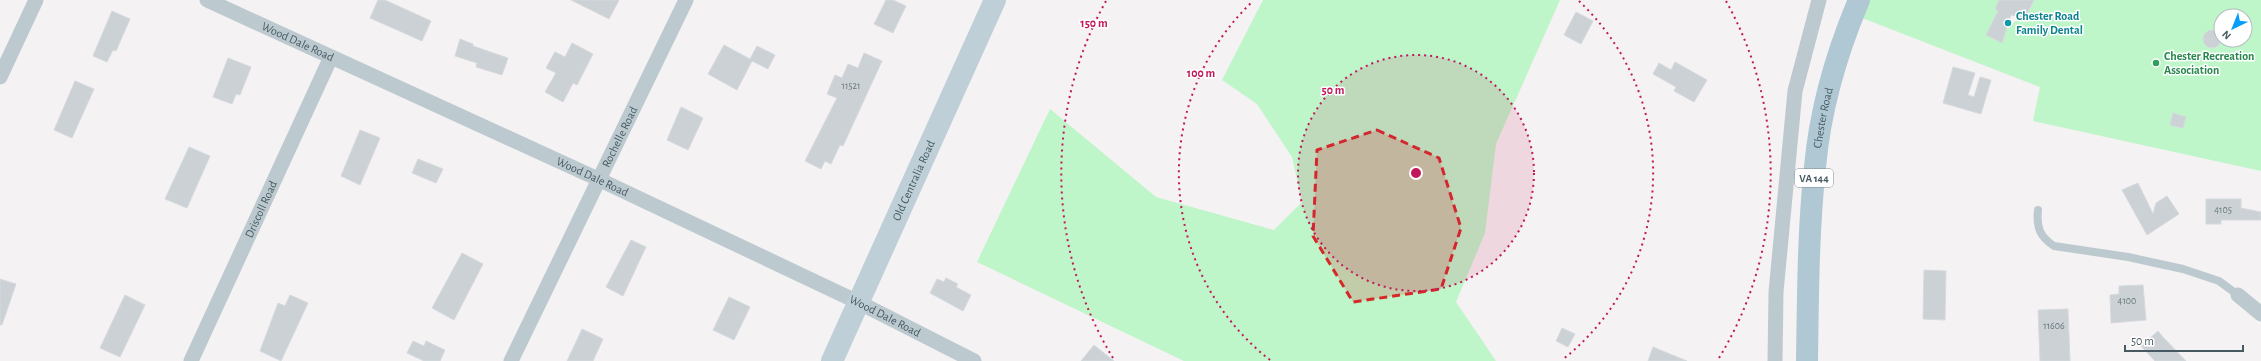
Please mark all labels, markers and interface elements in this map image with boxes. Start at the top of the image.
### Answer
north arrow [2213,8,2253,48]
place label: Chester Road Family Dental [2016,10,2083,37]
text: 150 m [1080,17,1108,29]
marker: Chester Road Family Dental [2003,18,2013,28]
street label: Wood Dale Road [260,20,336,63]
text: N [2220,28,2233,42]
place label: Chester Recreation Association [2164,50,2254,76]
marker: Chester Recreation Association [2151,58,2161,68]
text: 100 m [1187,67,1215,79]
house number: 11521 [841,81,861,91]
text: 50 m [1322,84,1345,96]
street label: Chester Road [1811,86,1835,149]
street label: Rochelle Road [600,105,639,169]
street label: Old Centralia Road [890,138,937,223]
street label: Wood Dale Road [555,155,630,199]
centre of rings [1409,166,1423,180]
road number: VA 144 [1795,169,1833,187]
street label: Driscoll Road [243,179,279,240]
house number: 4105 [2214,205,2232,215]
street label: Wood Dale Road [848,293,923,339]
house number: 4100 [2118,296,2136,306]
house number: 11606 [2043,321,2065,331]
scale bar [2125,327,2243,353]
text: 50 m [2131,335,2154,347]

